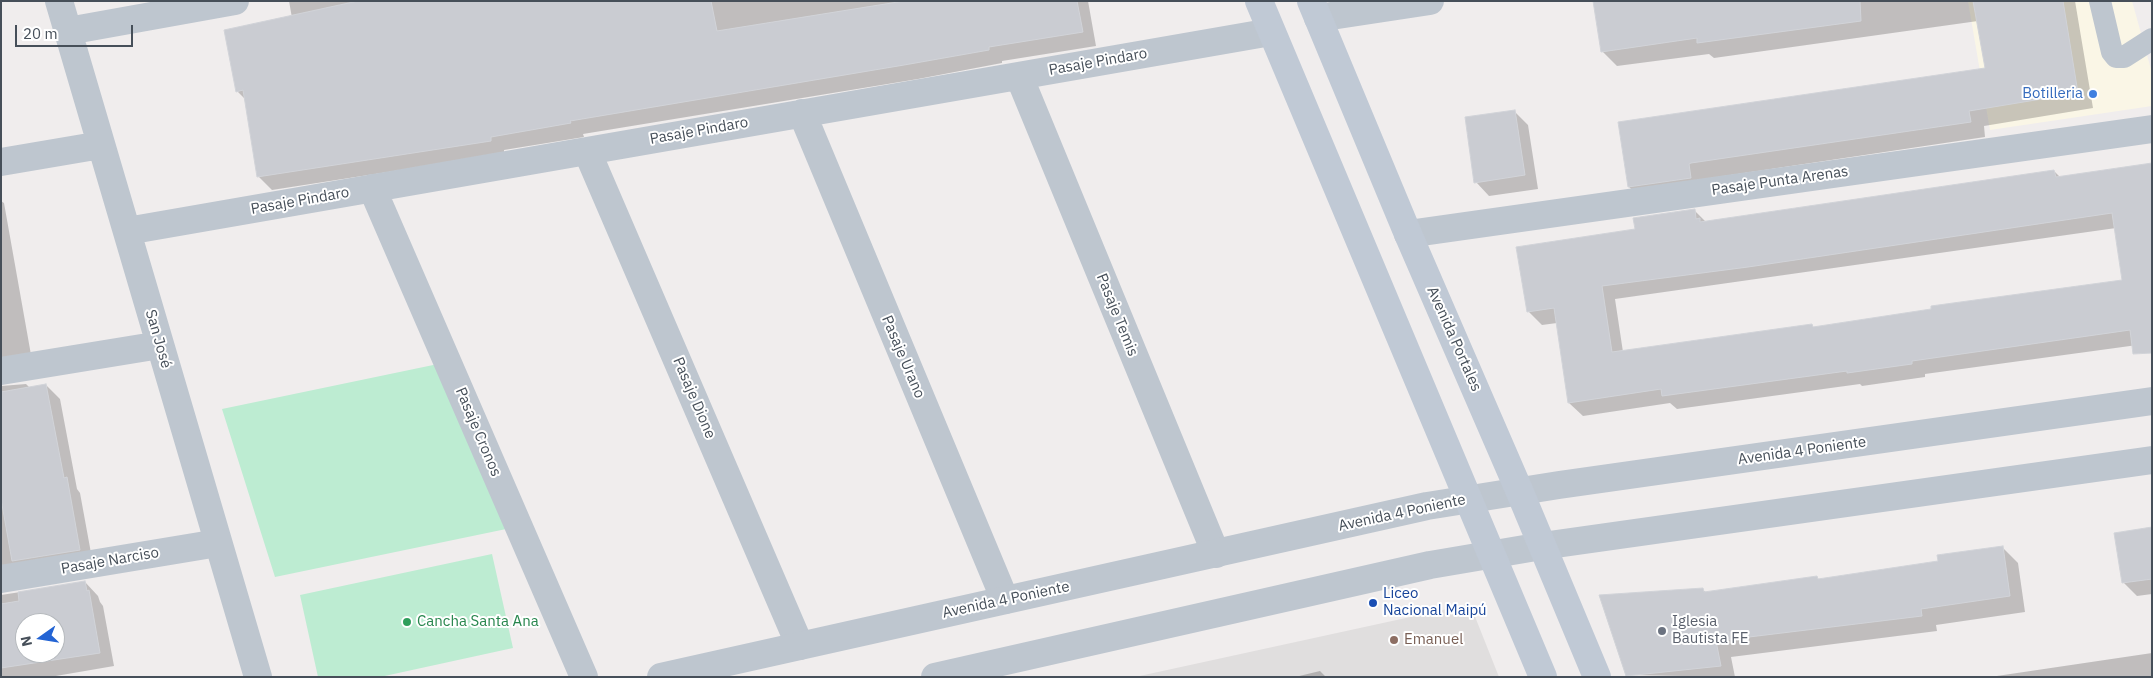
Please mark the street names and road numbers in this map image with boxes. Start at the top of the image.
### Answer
street label: Pasaje Pindaro [1047,44,1149,80]
street label: Pasaje Pindaro [648,113,750,149]
street label: Pasaje Punta Arenas [1710,162,1850,200]
street label: Pasaje Pindaro [249,183,351,219]
street label: Pasaje Temis [1092,271,1142,359]
street label: Avenida Portales [1423,284,1485,394]
street label: San José [141,308,175,370]
street label: Pasaje Urano [877,313,929,401]
street label: Pasaje Dione [669,355,719,441]
street label: Pasaje Cronos [451,385,505,479]
street label: Avenida 4 Poniente [1737,433,1867,469]
street label: Avenida 4 Poniente [1337,491,1467,535]
street label: Pasaje Narciso [60,544,160,578]
street label: Avenida 4 Poniente [941,578,1071,622]

